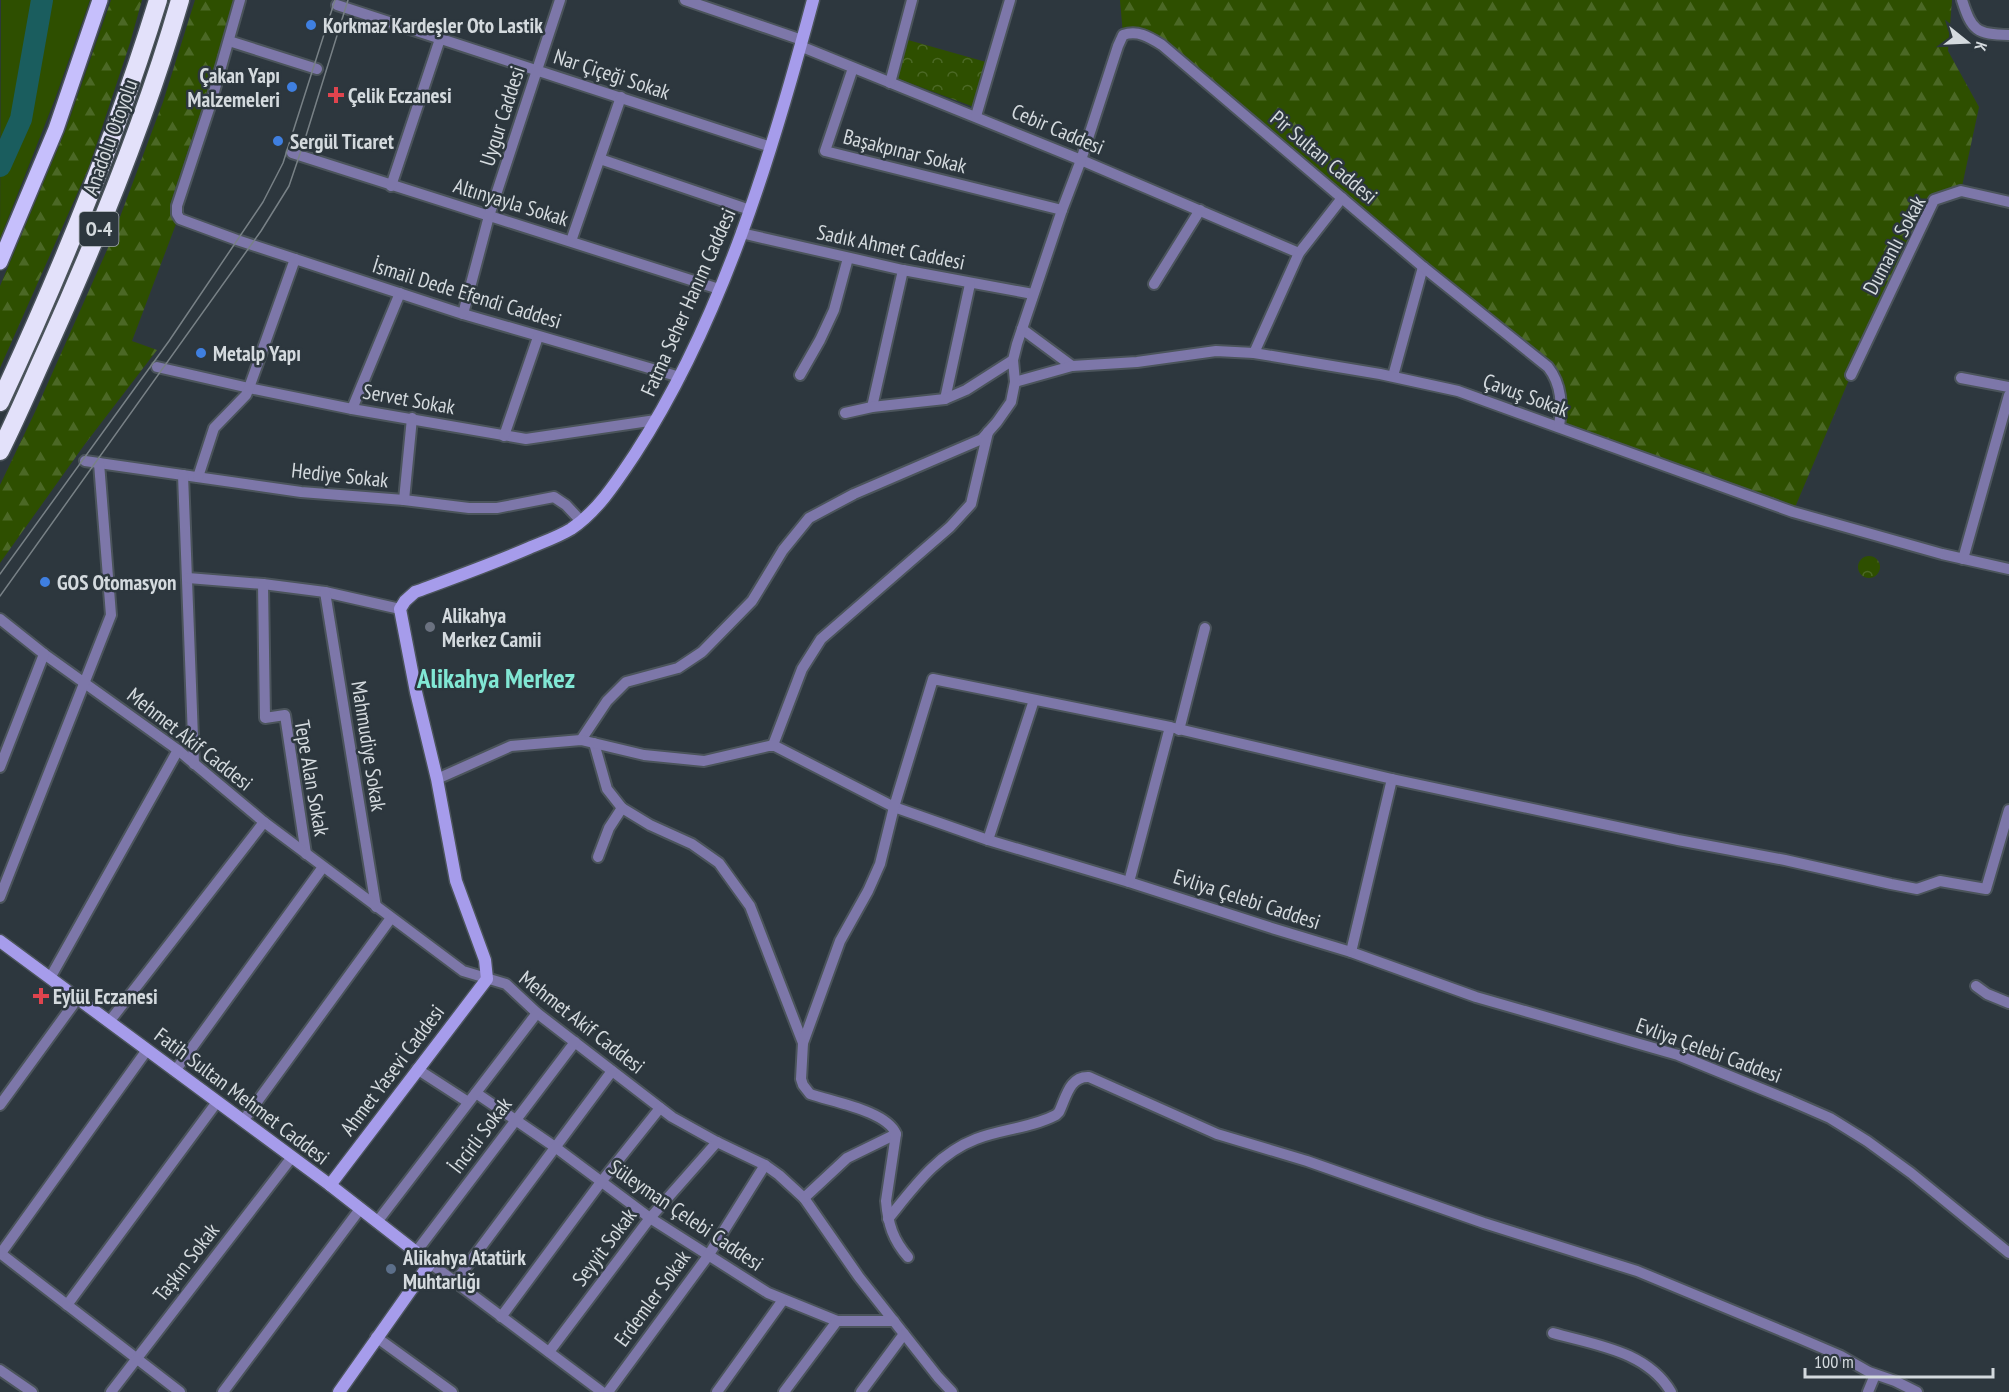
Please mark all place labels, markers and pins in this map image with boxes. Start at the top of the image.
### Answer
place label: Korkmaz Kardeşler Oto Lastik [323,12,543,39]
marker: Korkmaz Kardeşler Oto Lastik [304,18,318,32]
place label: Çakan Yapı Malzemeleri [188,62,280,113]
marker: Çakan Yapı Malzemeleri [285,80,299,94]
place label: Çelik Eczanesi [348,82,452,109]
marker: Çelik Eczanesi [329,88,343,102]
place label: Sergül Ticaret [290,128,394,155]
marker: Sergül Ticaret [271,134,285,148]
place label: Metalp Yapı [213,340,301,367]
marker: Metalp Yapı [194,346,208,360]
place label: GOS Otomasyon [57,569,177,596]
marker: GOS Otomasyon [38,575,52,589]
place label: Alikahya Merkez Camii [441,602,542,653]
marker: Alikahya Merkez Camii [423,620,437,634]
place label: Eylül Eczanesi [53,983,158,1010]
marker: Eylül Eczanesi [34,989,48,1003]
place label: Alikahya Atatürk Muhtarlığı [402,1244,526,1295]
marker: Alikahya Atatürk Muhtarlığı [384,1262,398,1276]

